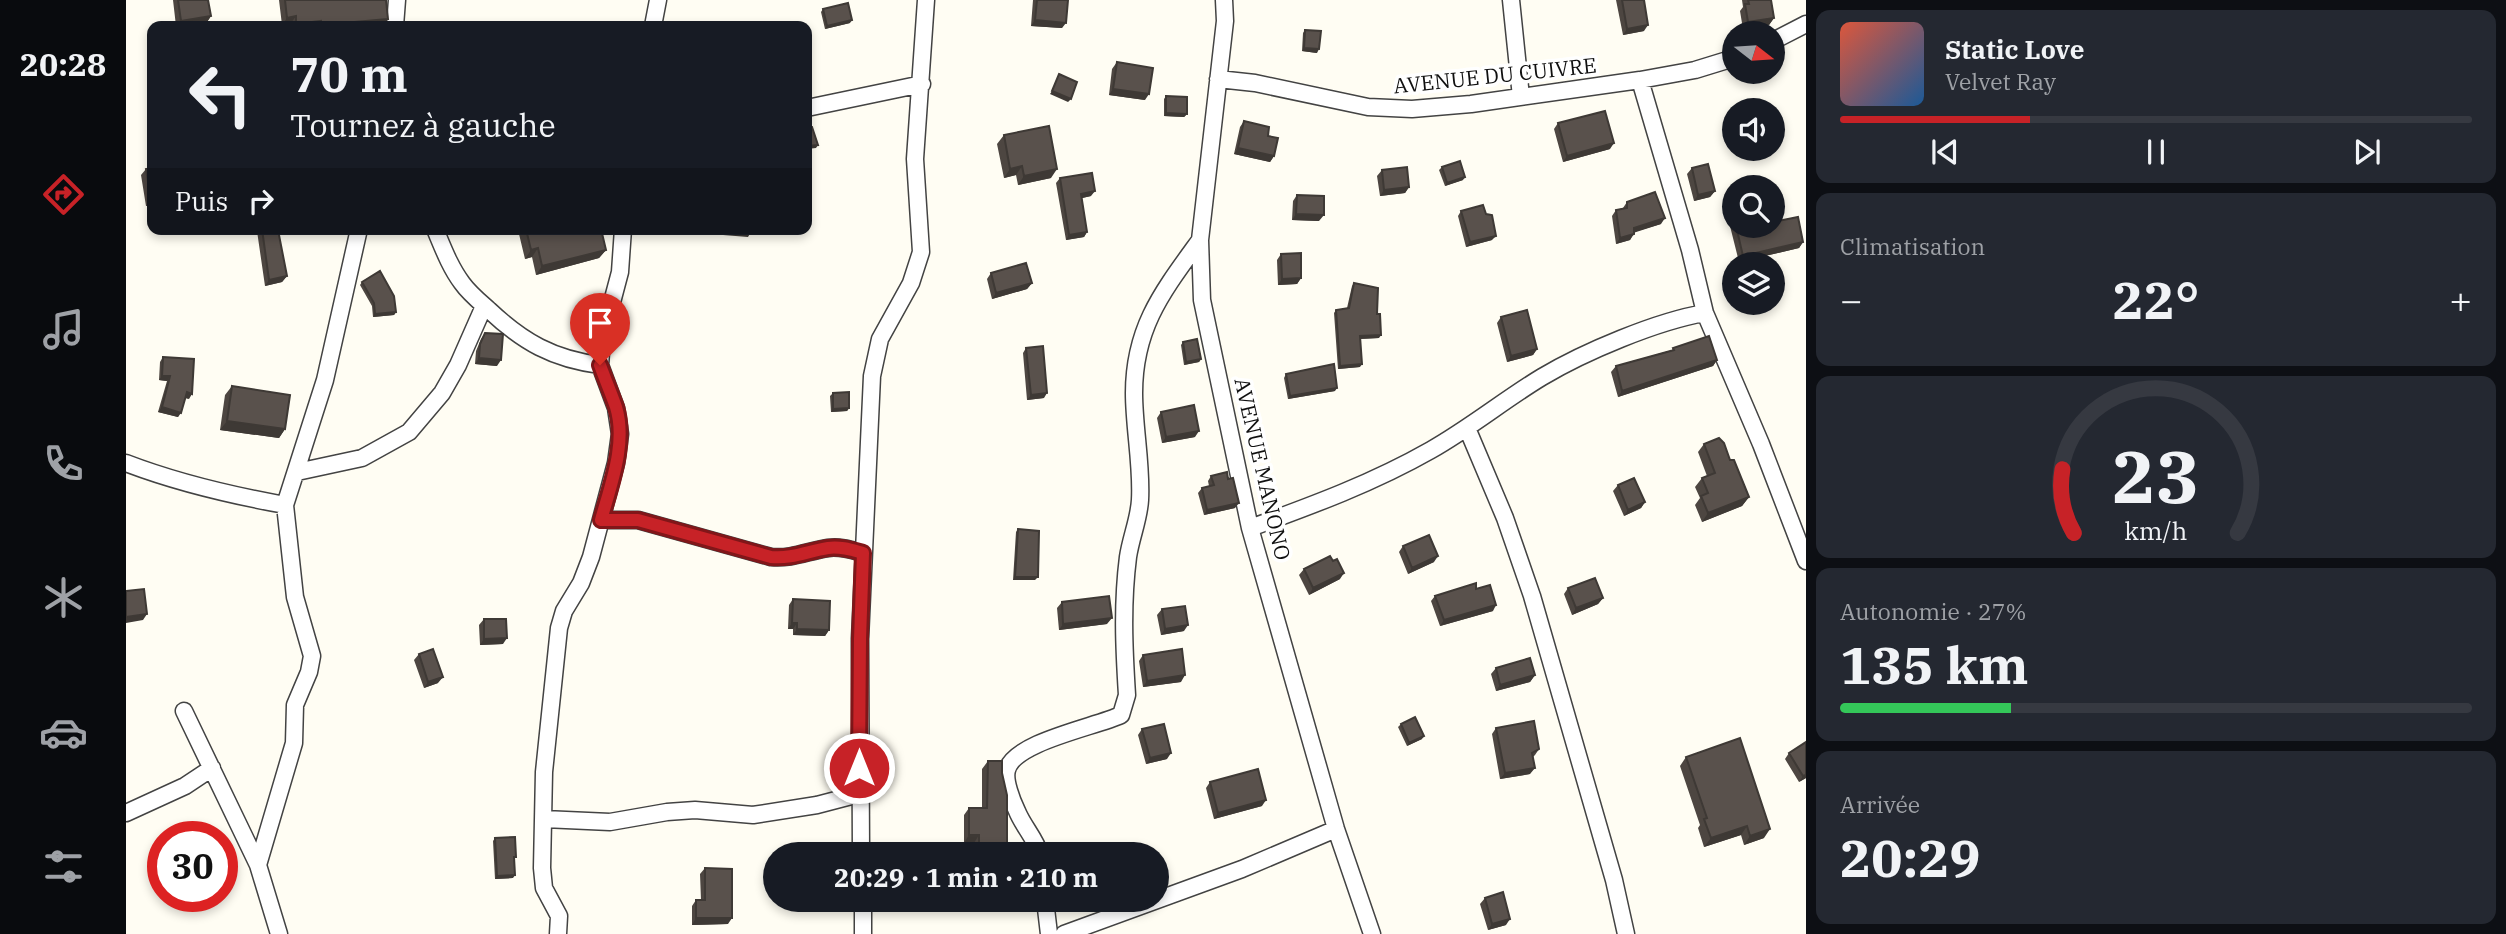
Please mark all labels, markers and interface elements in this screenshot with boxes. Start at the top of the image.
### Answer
north arrow [1722,21,1785,84]
map controls [1722,21,1785,315]
text: Static Love [1945,32,2084,66]
text: 70 m [290,42,408,105]
text: 20:28 [20,43,106,85]
icon: left [175,49,266,140]
street label: AVENUE DU CUIVRE [1392,50,1598,100]
text: Velvet Ray [1945,66,2056,96]
button: sound [1722,98,1785,161]
text: Tournez à gauche [290,104,556,146]
icon: previous [1926,133,1964,171]
icon: pause [2137,133,2175,171]
icon: next [2348,133,2386,171]
icon: directions [39,170,88,219]
button: search [1722,175,1785,238]
icon: right [242,182,280,220]
text: Puis [175,184,228,218]
text: Climatisation [1840,231,1985,261]
button: layers [1722,252,1785,315]
text: 22° [2113,266,2199,333]
text: − [1840,275,1863,324]
text: + [2449,275,2472,324]
pin [570,293,630,365]
icon: arrive [581,304,619,342]
icon: music [39,305,88,354]
street label: AVENUE MANONO [1228,375,1298,563]
text: 23 [2112,428,2200,523]
icon: phone [39,439,88,488]
text: km/h [2124,514,2188,547]
icon: climate [39,573,88,622]
text: Autonomie · 27% [1840,596,2027,626]
text: 135 km [1840,631,2029,698]
icon: car [39,708,88,757]
position arrow [822,731,896,805]
text: Arrivée [1840,789,1920,819]
speed limit sign: 30 [147,821,238,912]
text: 20:29 [1840,824,1981,891]
icon: filters [39,842,88,891]
text: 20:29 · 1 min · 210 m [834,860,1098,894]

